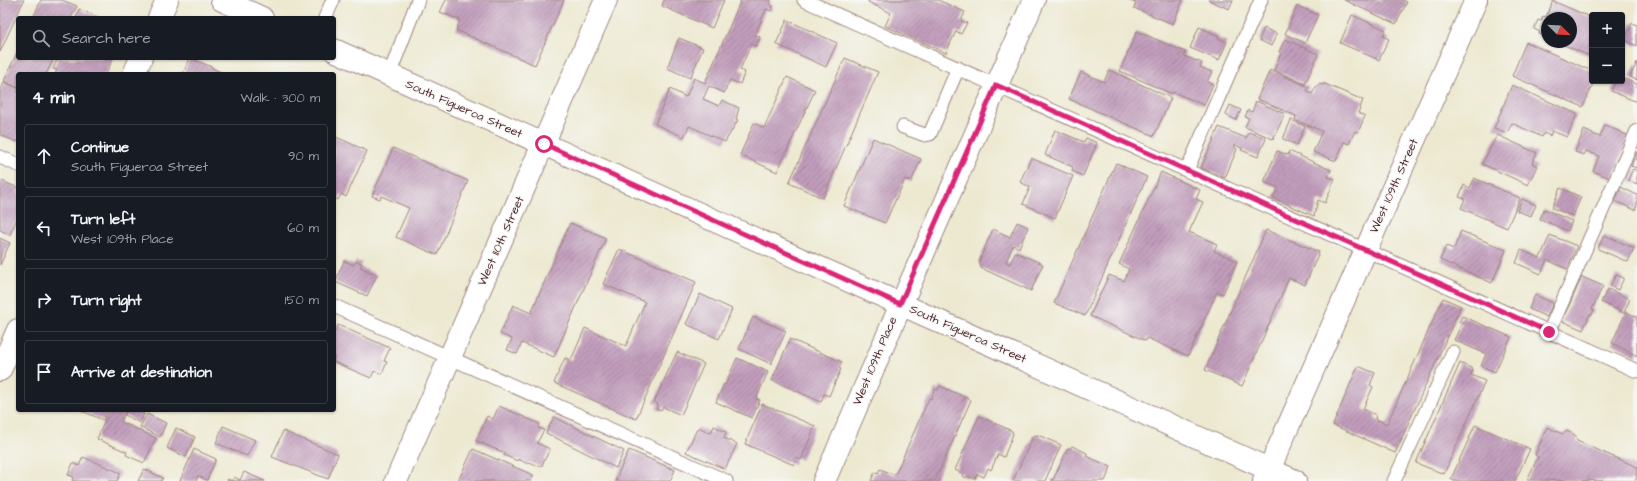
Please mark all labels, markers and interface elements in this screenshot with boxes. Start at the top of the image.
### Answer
north arrow [1541,12,1577,48]
map controls [1589,12,1625,84]
button: + [1589,12,1625,48]
search box [16,16,336,60]
icon: search [30,27,52,49]
text: Search here [62,28,151,49]
button: − [1589,48,1625,84]
street label: South Figueroa Street [402,76,525,143]
text: 4 min [32,86,75,110]
text: Walk · 300 m [241,89,320,107]
route start [535,135,553,153]
street label: West 109th Street [1365,136,1423,236]
text: Continue [71,137,129,158]
icon: ahead [33,145,55,167]
text: 90 m [288,147,319,165]
text: South Figueroa Street [71,158,208,176]
street label: West 110th Street [474,193,528,289]
text: Turn left [71,209,135,230]
icon: left [33,217,55,239]
text: 60 m [287,219,319,237]
text: West 109th Place [71,230,174,248]
icon: right [33,289,55,311]
text: Turn right [71,290,142,311]
text: 150 m [285,291,319,309]
street label: South Figueroa Street [906,301,1029,368]
street label: West 109th Place [849,314,902,408]
route end [1540,323,1558,341]
icon: arrive [33,361,55,383]
text: Arrive at destination [71,362,212,383]

